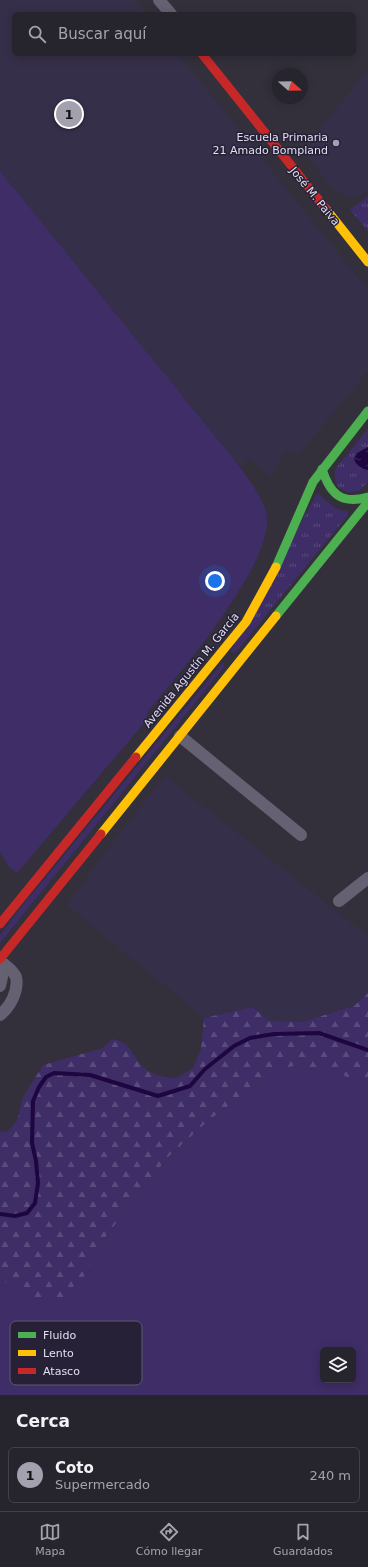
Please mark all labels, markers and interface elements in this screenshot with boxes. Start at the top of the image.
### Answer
search box [12,12,356,56]
icon: search [26,23,48,45]
text: Buscar aquí [58,25,146,43]
north arrow [272,68,308,104]
pin: 1 [56,99,82,129]
place label: Escuela Primaria 21 Amado Bompland [213,131,328,157]
marker: Escuela Primaria 21 Amado Bompland [331,138,341,148]
street label: José M. Paiva [286,164,342,228]
your location [205,571,225,591]
street label: Avenida Agustín M. García [141,610,242,730]
legend [10,1321,142,1385]
text: Fluido [43,1329,76,1342]
text: Lento [43,1347,74,1360]
map controls [320,1347,356,1383]
button: layers [320,1347,356,1383]
text: Atasco [43,1365,80,1378]
text: Cerca [16,1411,70,1431]
text: Coto [55,1459,94,1477]
text: 1 [25,1468,35,1483]
text: 240 m [309,1468,351,1483]
text: Supermercado [55,1477,150,1492]
tab: Mapa [35,1521,65,1558]
tab: Cómo llegar [136,1521,202,1558]
tab: Guardados [273,1521,333,1558]

